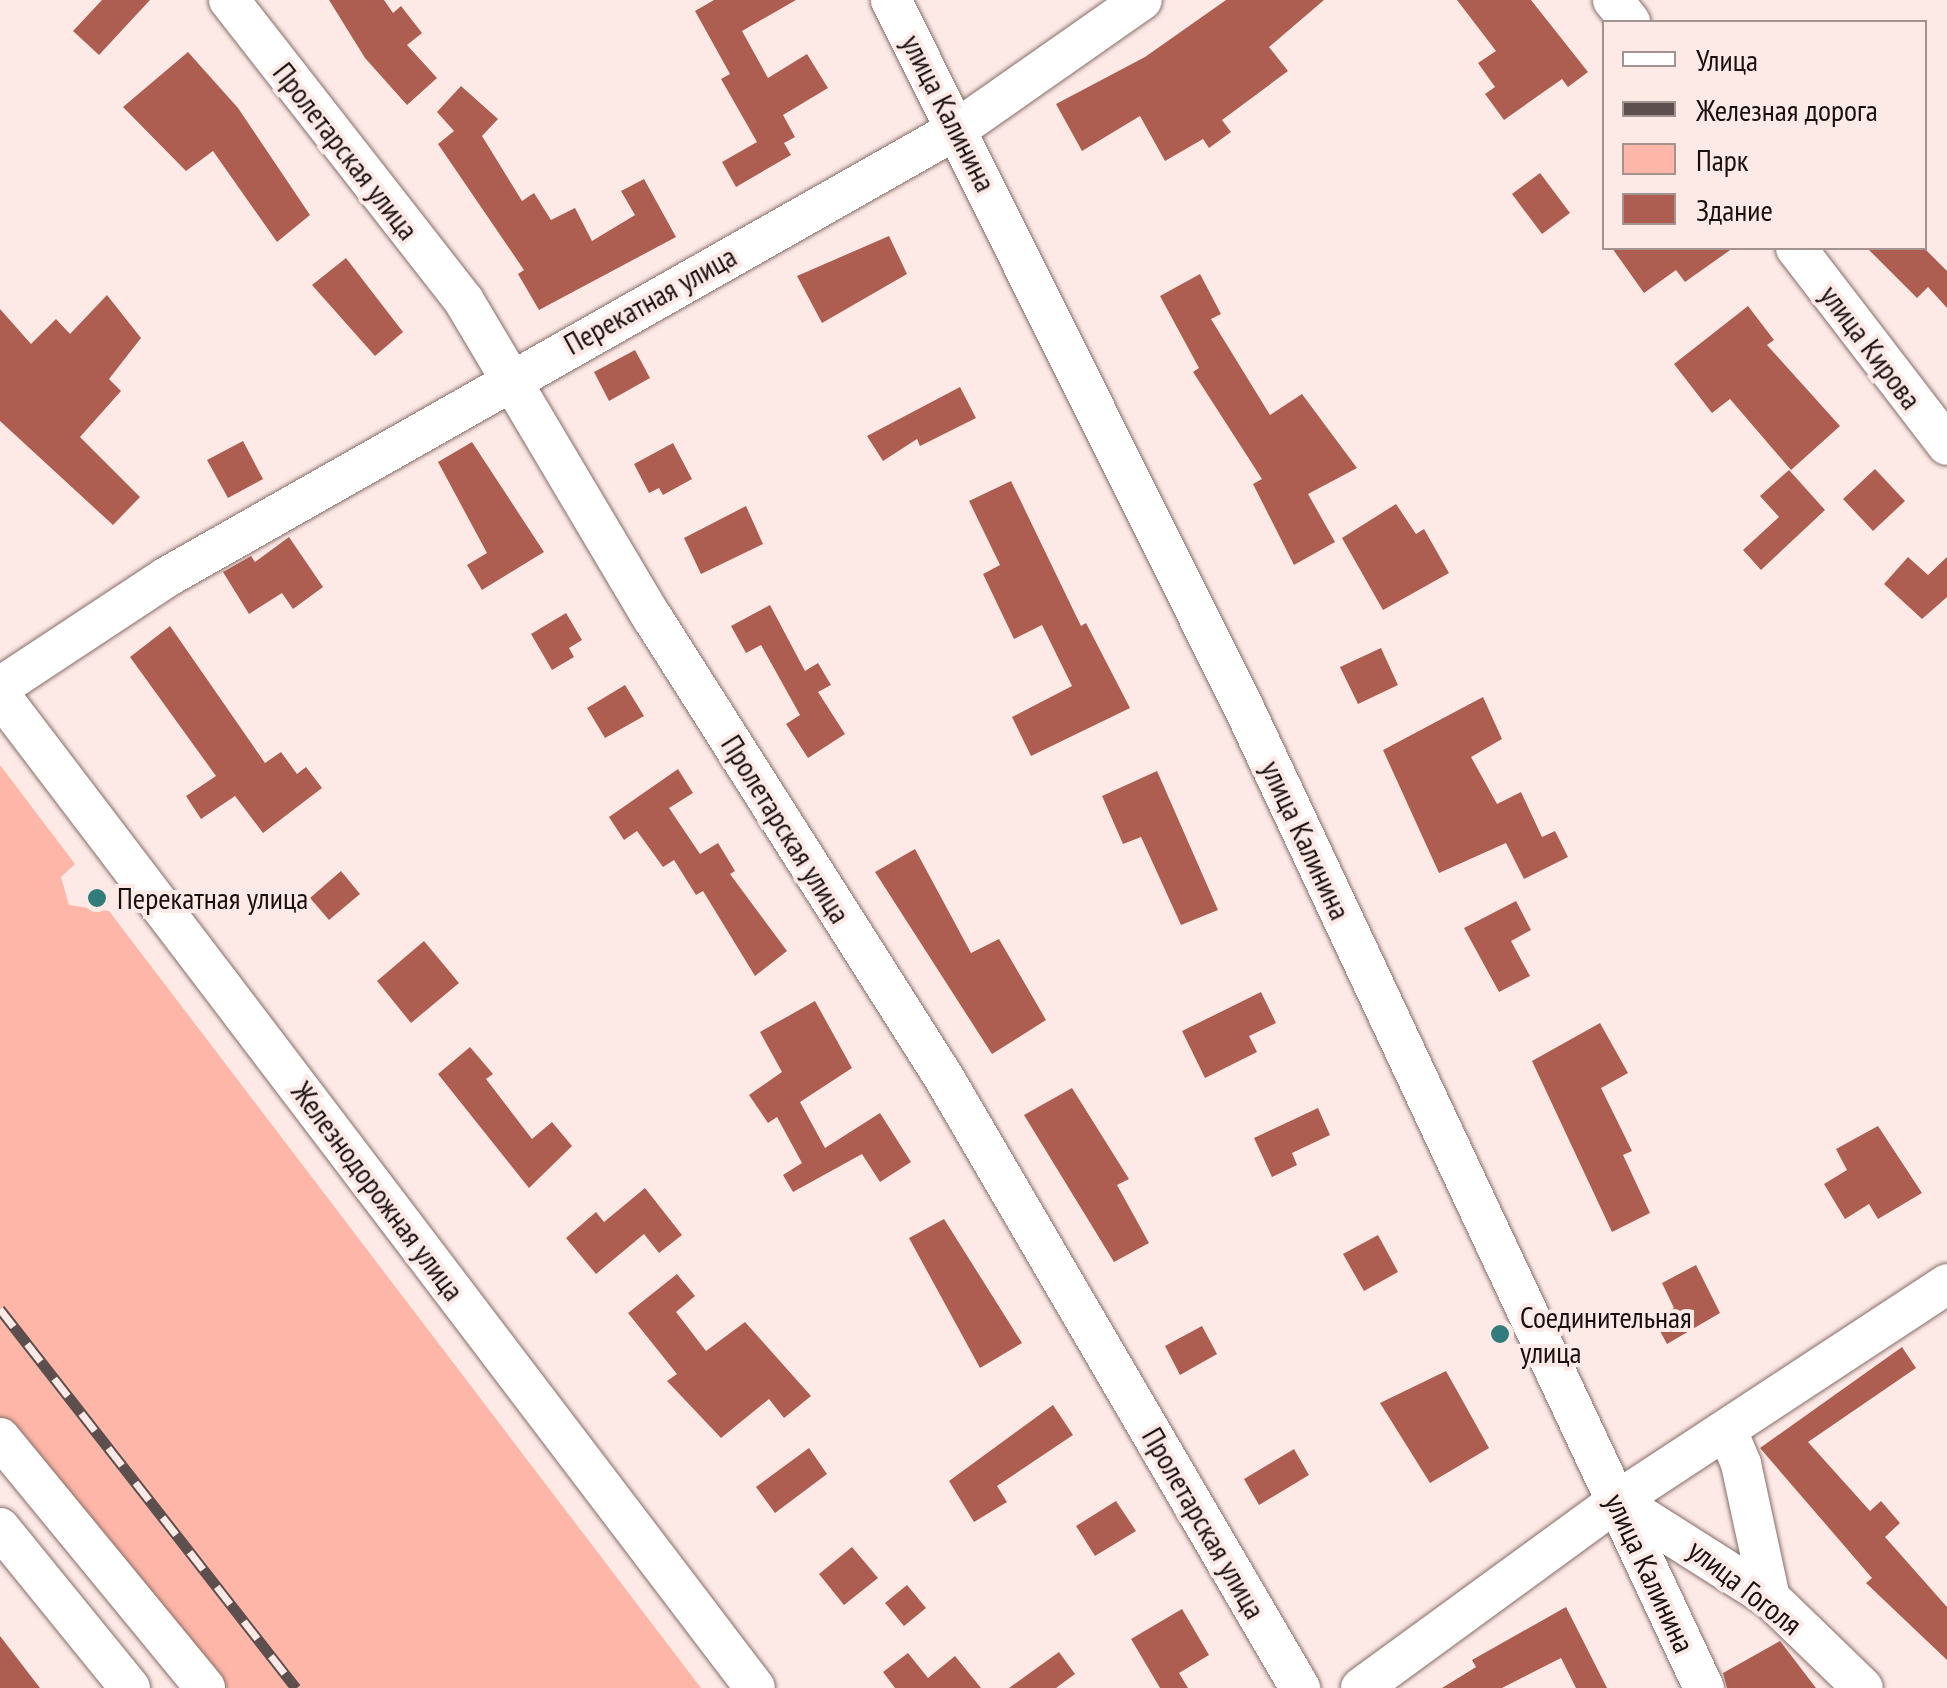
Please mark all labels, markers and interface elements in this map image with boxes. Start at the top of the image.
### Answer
legend [1602,20,1927,250]
street label: улица Калинина [894,29,1004,197]
text: Улица [1696,40,1758,79]
street label: Пролетарская улица [266,55,426,247]
text: Железная дорога [1696,90,1878,129]
text: Парк [1696,140,1748,179]
text: Здание [1696,190,1773,229]
street label: Перекатная улица [558,238,742,362]
street label: улица Кирова [1813,278,1929,416]
street label: Пролетарская улица [714,728,858,930]
street label: улица Калинина [1253,755,1359,925]
place label: Перекатная улица [117,880,308,916]
marker: Перекатная улица [86,887,108,909]
street label: Железнодорожная улица [284,1075,472,1307]
place label: Соединительная улица [1520,1299,1692,1370]
marker: Соединительная улица [1489,1323,1511,1345]
street label: Пролетарская улица [1135,1421,1273,1625]
street label: улица Калинина [1597,1488,1703,1658]
street label: улица Гоголя [1681,1532,1809,1642]

